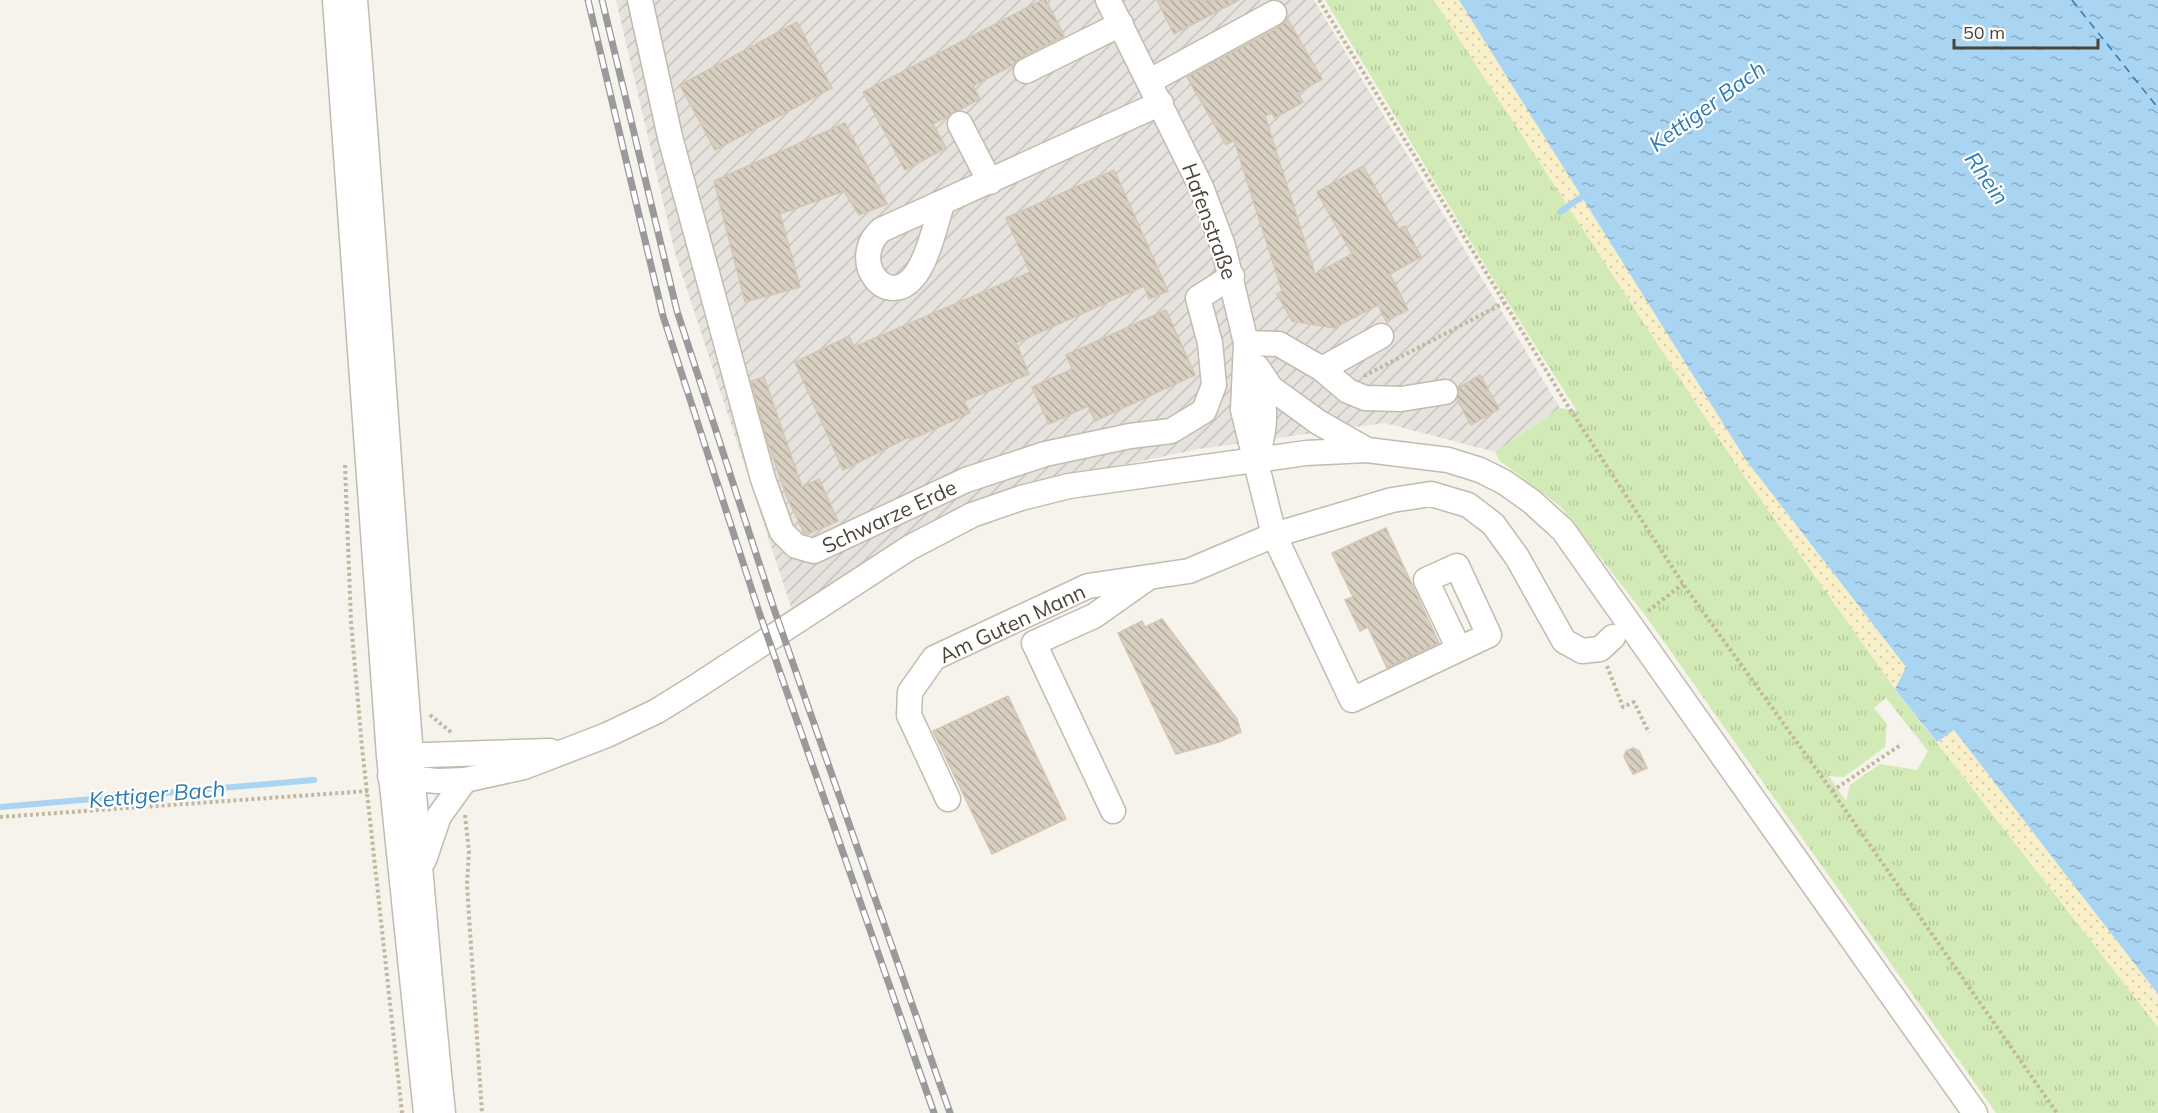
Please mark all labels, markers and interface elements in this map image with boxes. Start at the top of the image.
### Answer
scale bar [1954,12,2098,50]
text: 50 m [1963,21,2005,44]
water label: Kettiger Bach [1643,54,1771,158]
water label: Rhein [1959,146,2015,210]
street label: Hafenstraße [1177,159,1243,283]
street label: Schwarze Erde [818,473,960,559]
street label: Am Guten Mann [935,578,1089,668]
water label: Kettiger Bach [88,774,226,814]

